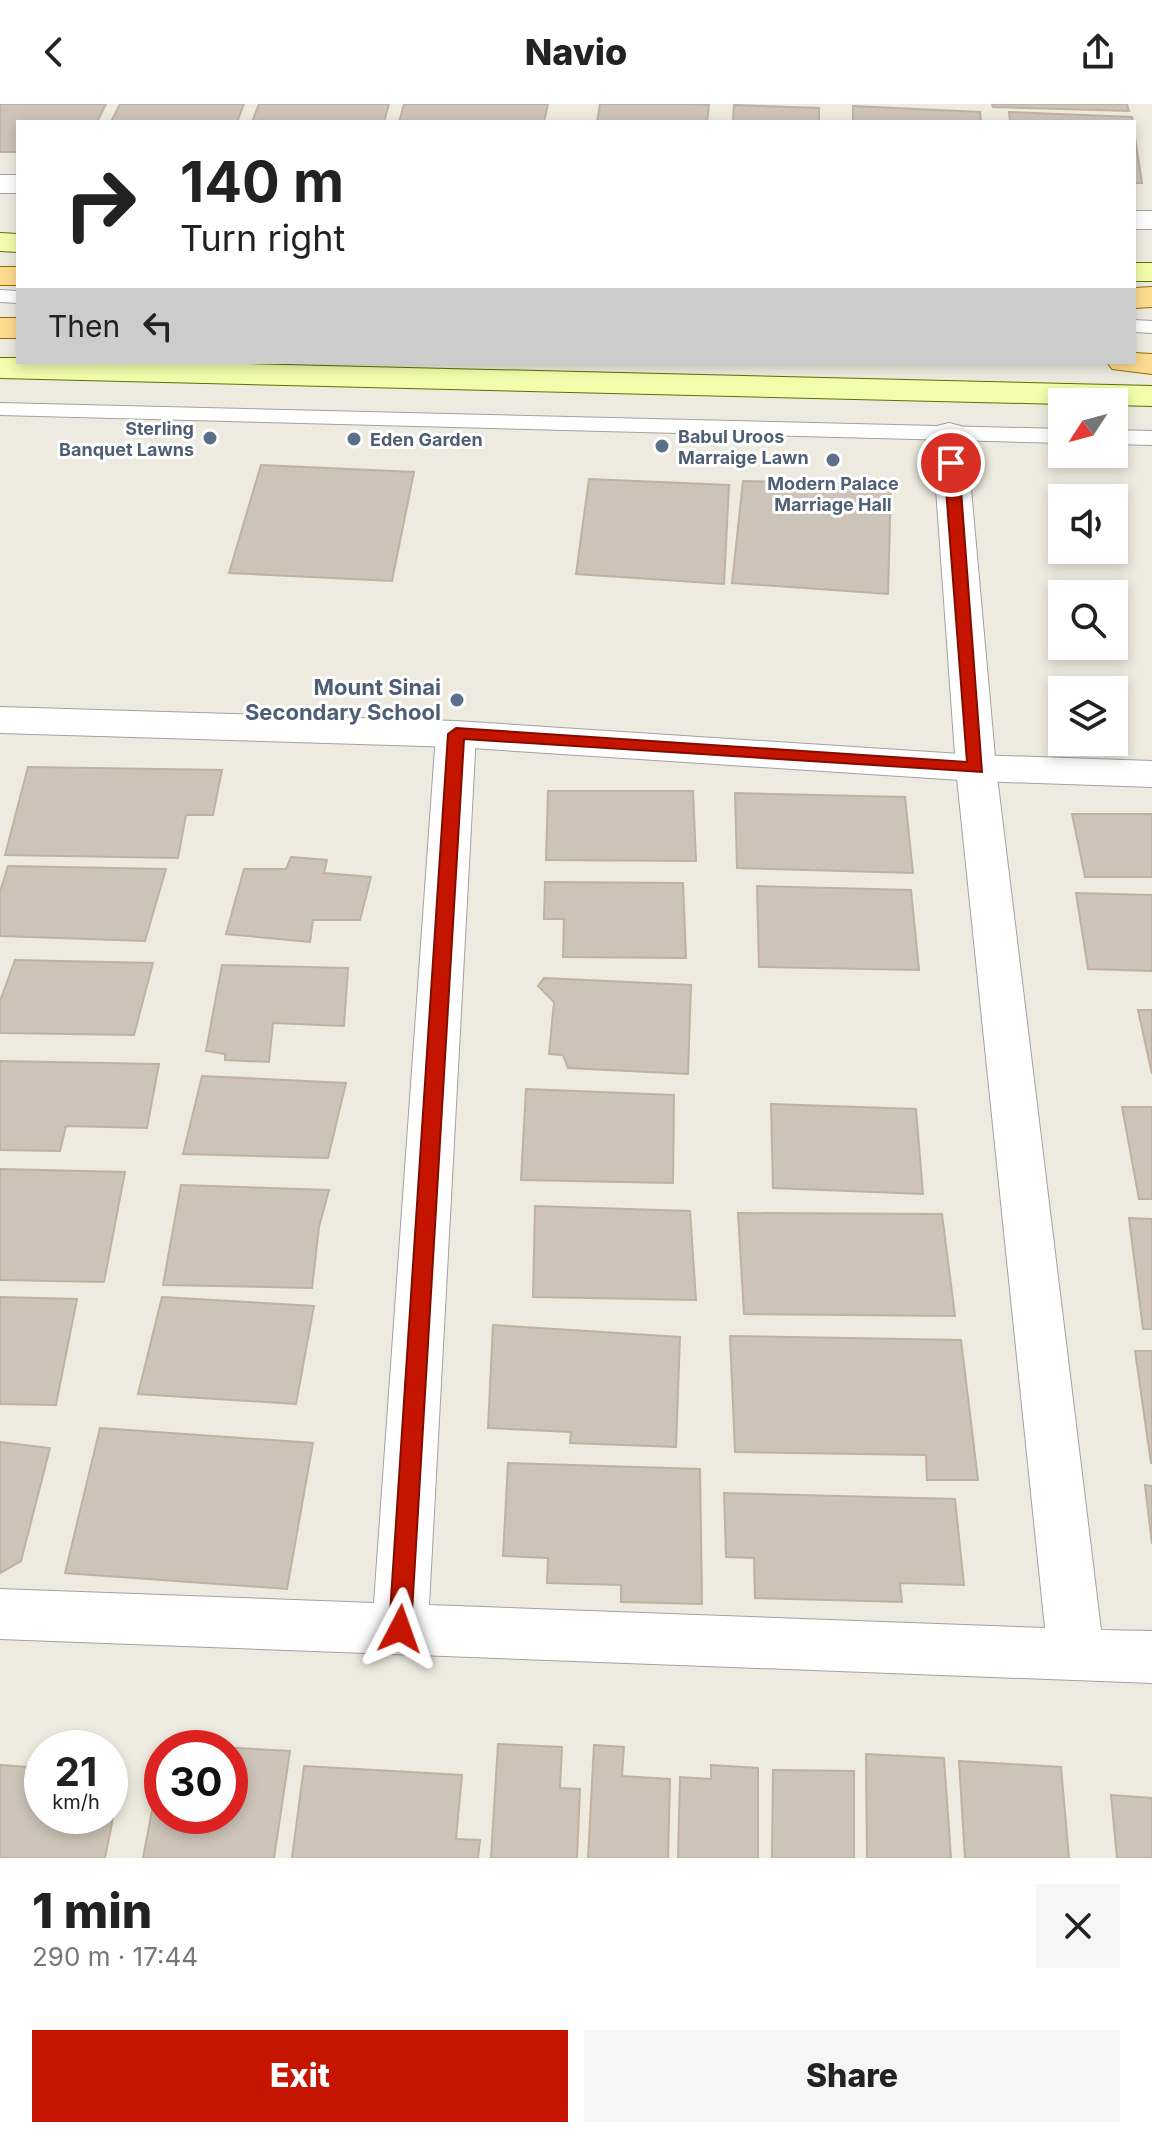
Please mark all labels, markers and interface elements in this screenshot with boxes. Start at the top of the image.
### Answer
icon: back [32,30,76,74]
text: Navio [525,30,627,74]
icon: share [1076,30,1120,74]
text: 140 m [180,148,344,216]
icon: right [48,152,152,256]
text: Turn right [180,216,345,260]
icon: left [136,304,180,348]
text: Then [48,308,120,344]
north arrow [1048,388,1128,468]
map controls [1048,388,1128,756]
place label: Sterling Banquet Lawns [59,418,194,460]
place label: Babul Uroos Marraige Lawn [678,426,809,468]
marker: Sterling Banquet Lawns [201,429,219,447]
place label: Eden Garden [370,429,483,450]
pin [917,429,985,497]
marker: Eden Garden [345,430,363,448]
marker: Babul Uroos Marraige Lawn [653,437,671,455]
icon: arrive [929,441,973,485]
marker: Modern Palace Marriage Hall [824,451,842,469]
place label: Modern Palace Marriage Hall [767,473,899,515]
button: sound [1048,484,1128,564]
button: search [1048,580,1128,660]
place label: Mount Sinai Secondary School [245,674,441,725]
button: layers [1048,676,1128,756]
marker: Mount Sinai Secondary School [448,691,466,709]
position arrow [358,1587,442,1671]
speed limit sign: 30 [144,1730,248,1834]
text: 21 [55,1747,97,1796]
text: km/h [52,1790,100,1814]
text: 1 min [32,1881,152,1940]
button: close [1036,1884,1120,1968]
text: 290 m · 17:44 [32,1941,198,1972]
button: Exit [32,2030,568,2122]
button: Share [584,2030,1120,2122]

